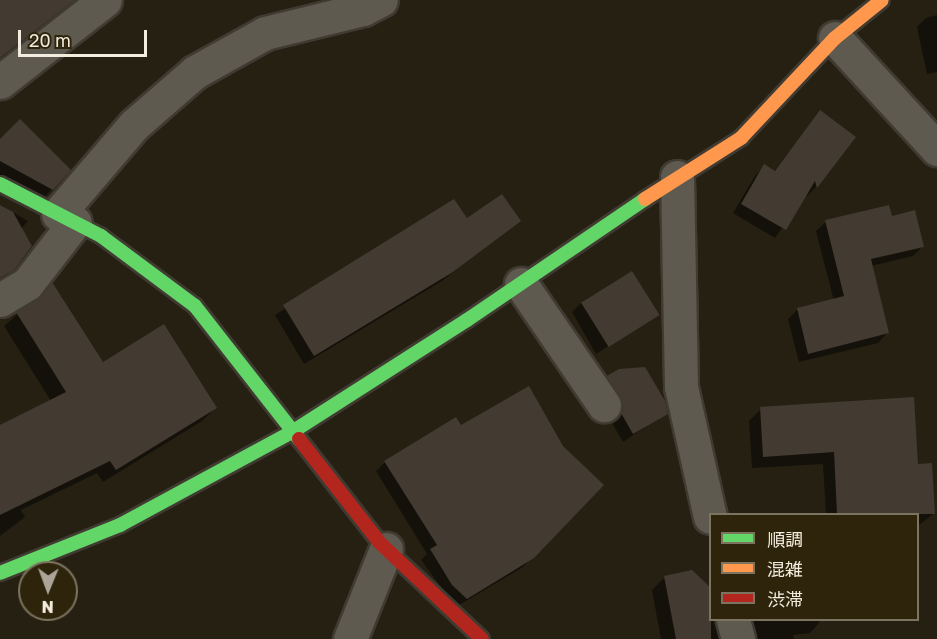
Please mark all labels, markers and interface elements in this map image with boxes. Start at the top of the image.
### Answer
scale bar [21,18,150,56]
text: 20 m [29,29,71,51]
legend [709,513,919,621]
text: 順調 [767,528,803,550]
text: 混雑 [767,558,803,580]
north arrow [18,561,78,621]
text: 渋滞 [767,588,803,610]
text: N [41,597,54,617]

